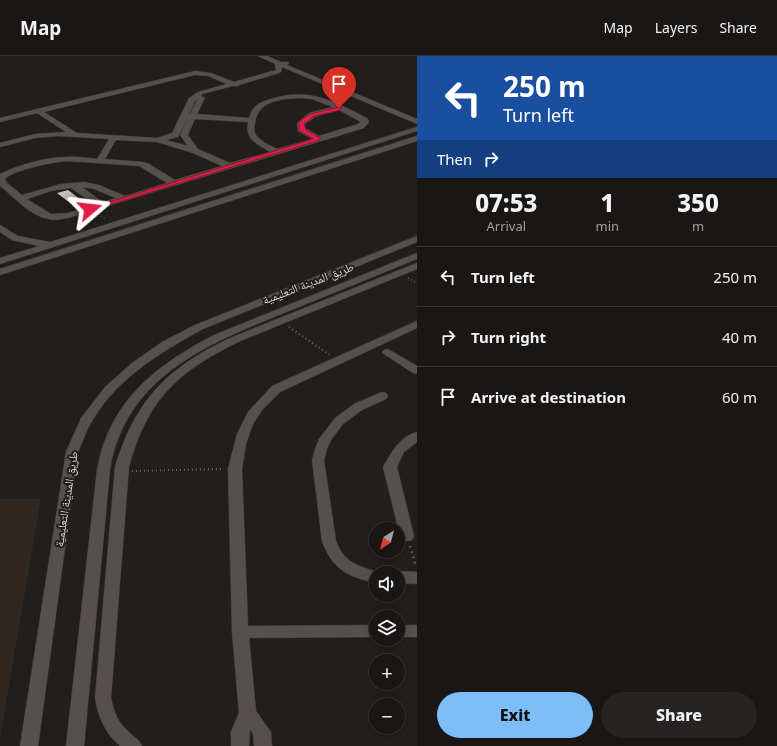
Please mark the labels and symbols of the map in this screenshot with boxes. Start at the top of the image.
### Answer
pin [322,67,356,108]
position arrow [69,188,111,230]
street label: طريق المدينة التعليمية [260,258,356,308]
street label: طريق المدينة التعليمية [50,450,82,548]
north arrow [369,522,405,558]

